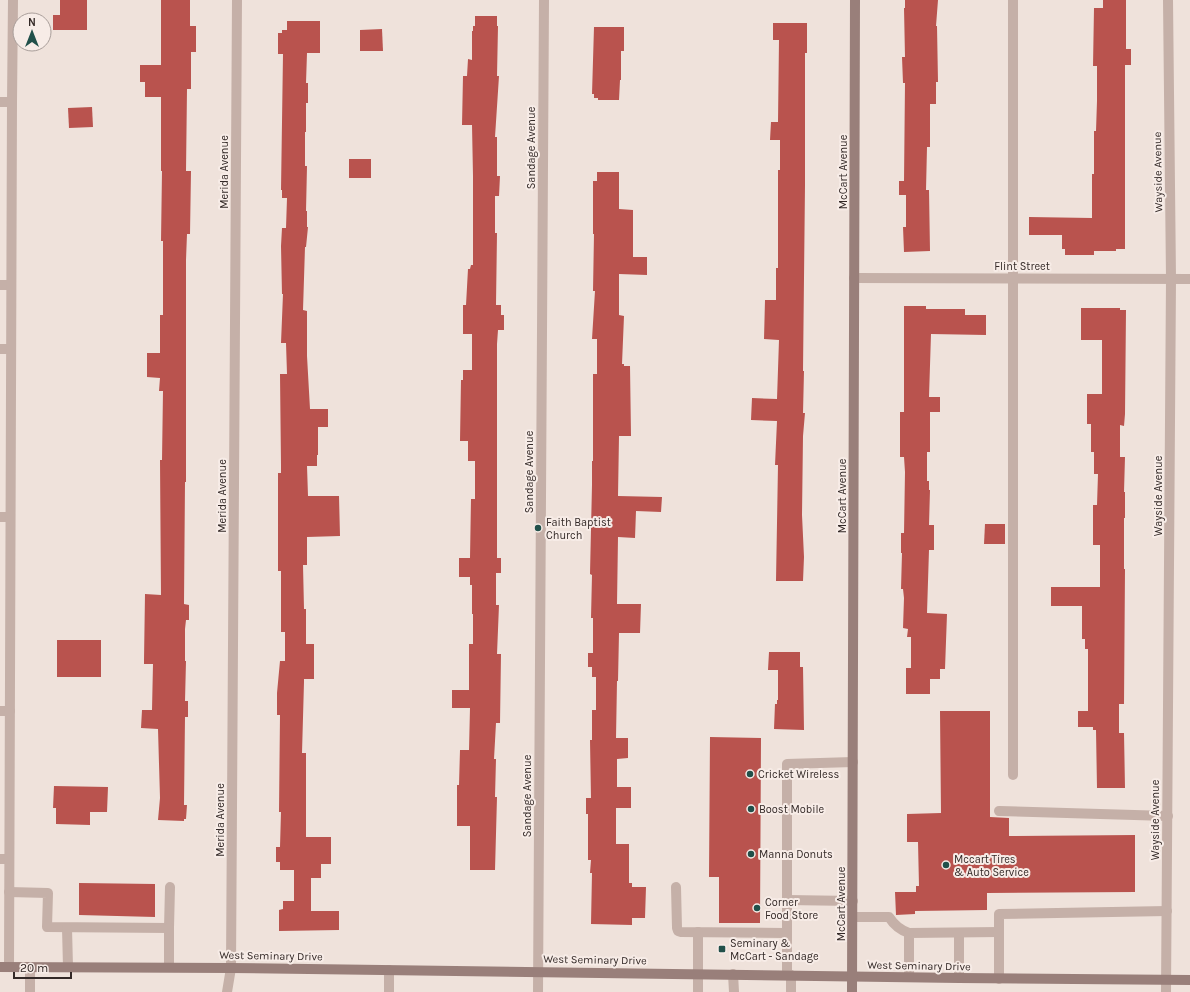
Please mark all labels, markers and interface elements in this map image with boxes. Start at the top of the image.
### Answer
north arrow [12,12,52,52]
text: N [28,16,36,29]
street label: Sandage Avenue [525,106,538,189]
street label: Wayside Avenue [1151,131,1165,212]
street label: McCart Avenue [837,134,850,209]
street label: Merida Avenue [218,135,231,209]
street label: Flint Street [994,260,1050,273]
street label: Sandage Avenue [523,430,536,513]
street label: Wayside Avenue [1152,455,1165,536]
street label: McCart Avenue [836,458,849,533]
street label: Merida Avenue [216,459,229,533]
place label: Faith Baptist Church [546,516,611,542]
marker: Faith Baptist Church [533,523,543,533]
street label: Sandage Avenue [521,754,534,837]
place label: Cricket Wireless [758,768,840,781]
marker: Cricket Wireless [745,769,755,779]
street label: Wayside Avenue [1149,779,1162,860]
street label: Merida Avenue [214,783,227,857]
place label: Boost Mobile [759,803,825,816]
marker: Boost Mobile [746,804,756,814]
place label: Manna Donuts [759,848,833,861]
marker: Manna Donuts [746,849,756,859]
place label: Mccart Tires & Auto Service [954,853,1029,879]
marker: Mccart Tires & Auto Service [941,860,951,870]
street label: McCart Avenue [835,866,848,941]
place label: Corner Food Store [765,896,818,922]
marker: Corner Food Store [752,903,762,913]
place label: Seminary & McCart - Sandage [730,937,819,963]
marker: Seminary & McCart - Sandage [717,944,727,954]
street label: West Seminary Drive [219,949,323,963]
street label: West Seminary Drive [543,953,647,967]
scale bar [14,954,71,980]
street label: West Seminary Drive [867,959,971,973]
text: 20 m [20,961,48,975]

